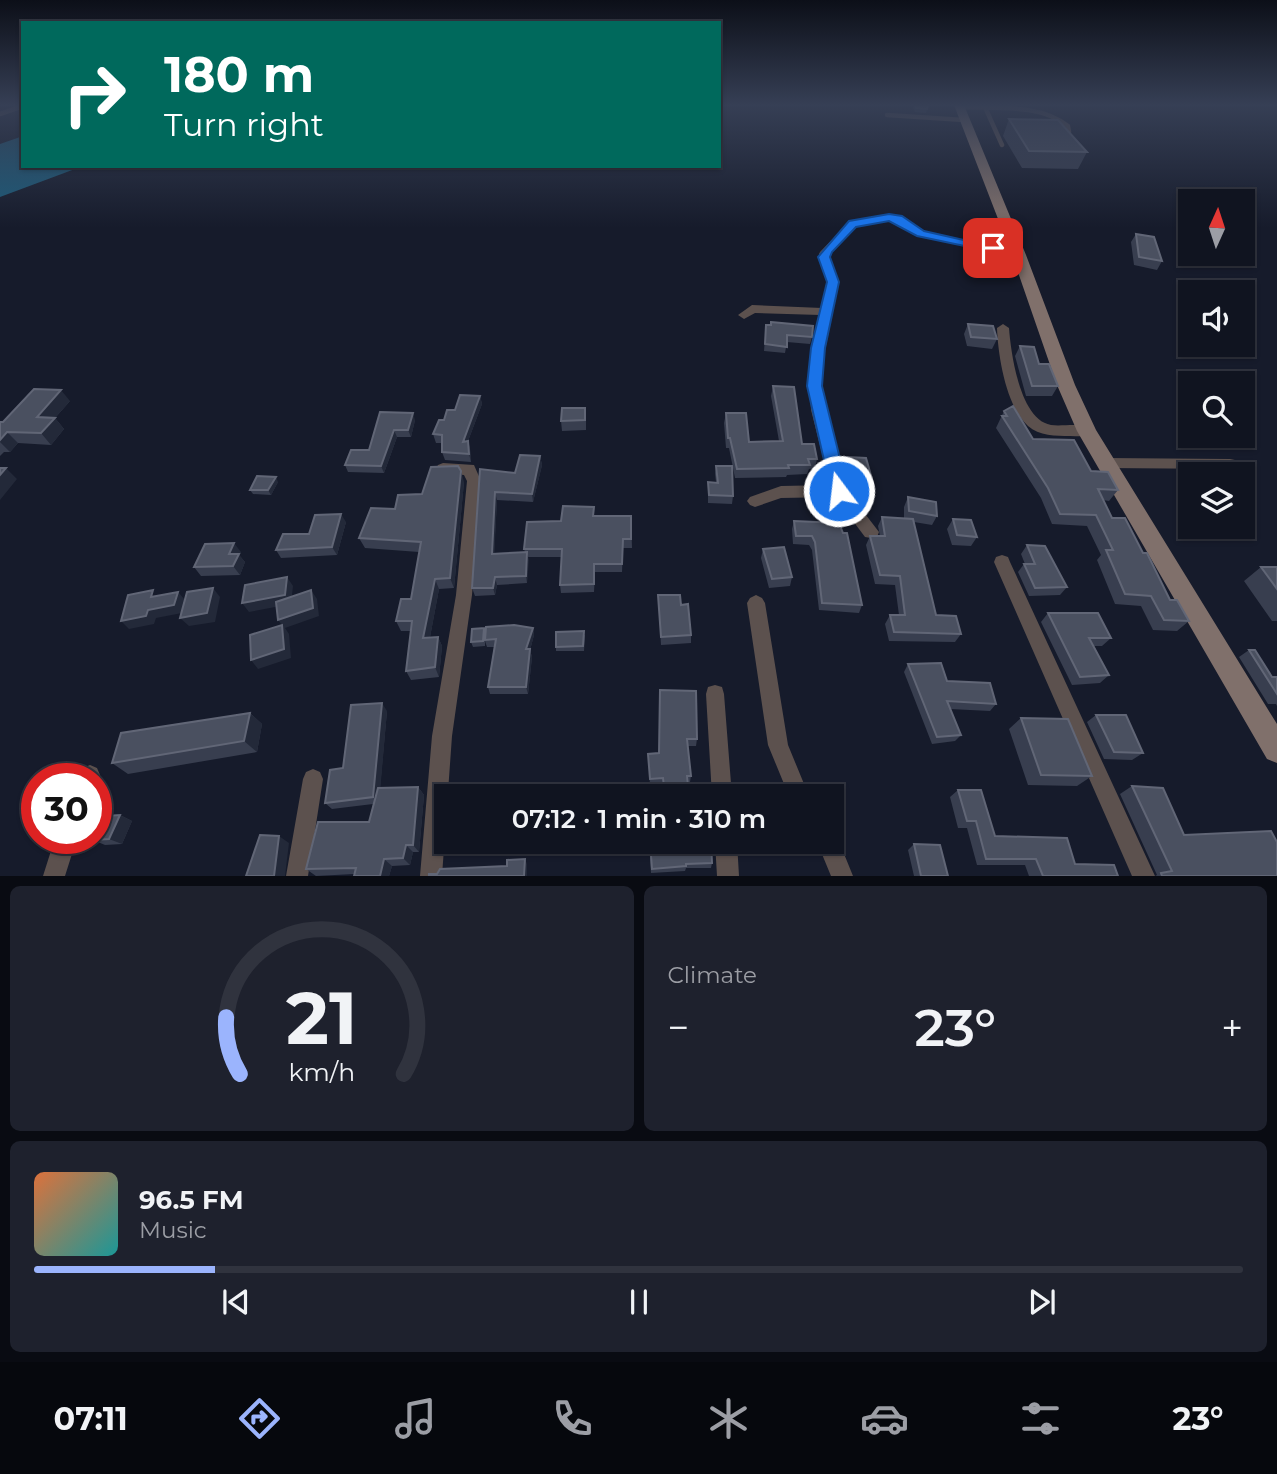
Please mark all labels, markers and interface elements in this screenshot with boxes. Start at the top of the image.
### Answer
text: 180 m [164,45,314,104]
icon: right [49,49,140,140]
text: Turn right [164,105,324,144]
north arrow [1178,189,1255,266]
map controls [1178,189,1255,539]
pin [963,218,1023,278]
icon: arrive [974,229,1012,267]
button: sound [1178,280,1255,357]
button: search [1178,371,1255,448]
position arrow [802,454,876,528]
button: layers [1178,462,1255,539]
speed limit sign: 30 [21,763,112,854]
text: 07:12 · 1 min · 310 m [512,803,766,835]
text: Climate [668,961,757,989]
text: 21 [286,975,358,1063]
text: 23° [914,996,996,1059]
text: − [668,1004,689,1051]
text: + [1221,1004,1243,1051]
text: km/h [288,1057,355,1087]
text: 96.5 FM [139,1184,243,1216]
text: Music [139,1216,207,1244]
icon: previous [217,1283,255,1321]
icon: pause [620,1283,658,1321]
icon: next [1023,1283,1061,1321]
icon: directions [235,1394,284,1443]
icon: music [391,1394,440,1443]
icon: phone [548,1394,597,1443]
icon: climate [704,1394,753,1443]
icon: car [860,1394,909,1443]
icon: filters [1016,1394,1065,1443]
text: 07:11 [54,1399,128,1438]
text: 23° [1173,1399,1223,1438]

